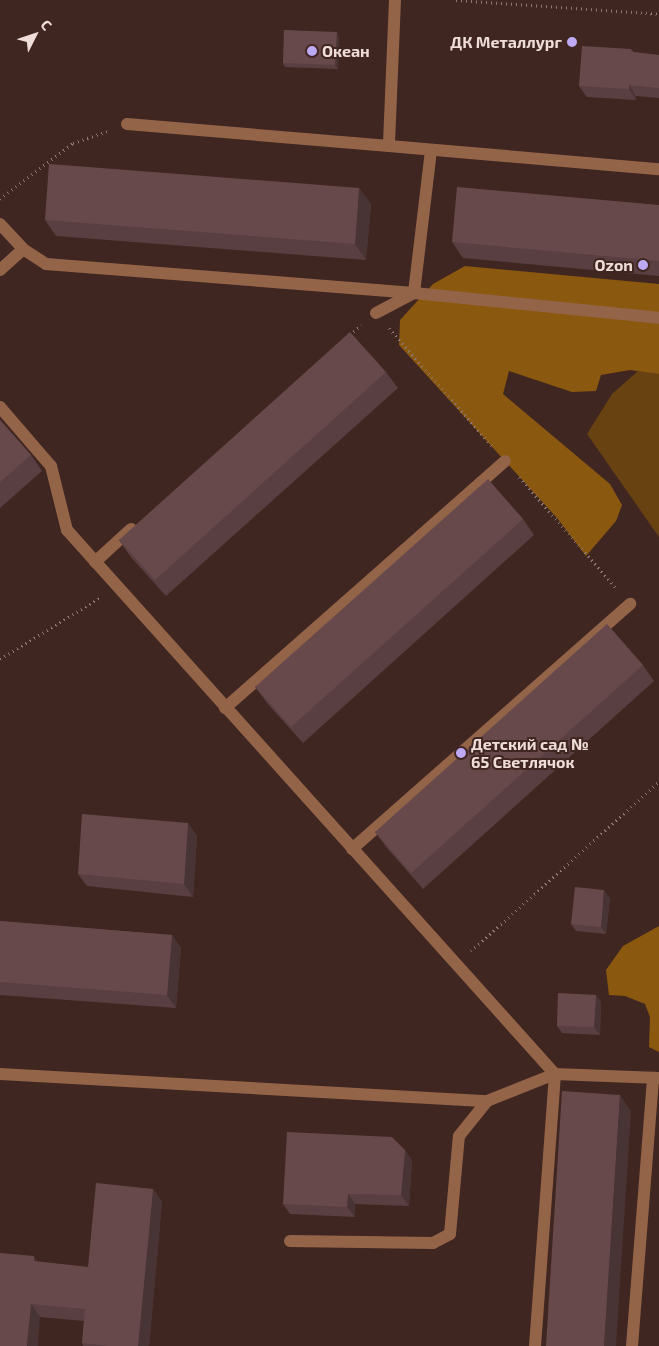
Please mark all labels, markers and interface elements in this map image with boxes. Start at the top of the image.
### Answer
north arrow [10,10,60,60]
text: С [38,16,56,34]
place label: ДК Металлург [450,32,562,52]
marker: ДК Металлург [566,36,578,48]
place label: Океан [322,41,370,61]
marker: Океан [306,45,318,57]
place label: Ozon [595,255,633,275]
marker: Ozon [637,259,649,271]
place label: Детский сад № 65 Светлячок [471,734,589,772]
marker: Детский сад № 65 Светлячок [455,747,467,759]

